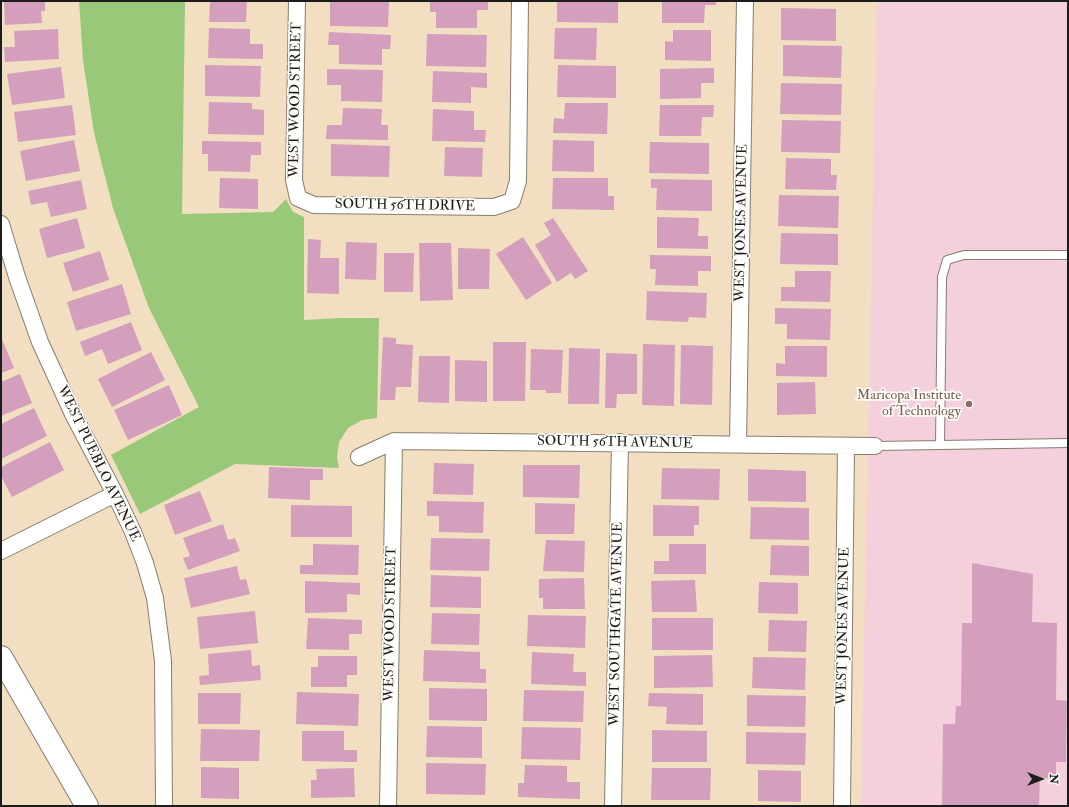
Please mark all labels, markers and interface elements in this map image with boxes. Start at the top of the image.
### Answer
street label: WEST WOOD STREET [286,22,306,178]
street label: WEST JONES AVENUE [732,144,752,302]
street label: SOUTH 56TH DRIVE [335,196,475,216]
street label: WEST PUEBLO AVENUE [53,383,143,545]
place label: Maricopa Institute of Technology [857,388,961,420]
marker: Maricopa Institute of Technology [964,399,974,409]
street label: SOUTH 56TH AVENUE [537,433,693,453]
street label: WEST SOUTHGATE AVENUE [607,522,627,726]
street label: WEST WOOD STREET [381,546,401,702]
street label: WEST JONES AVENUE [834,547,854,705]
north arrow [1021,759,1061,799]
text: N [1047,774,1060,784]

